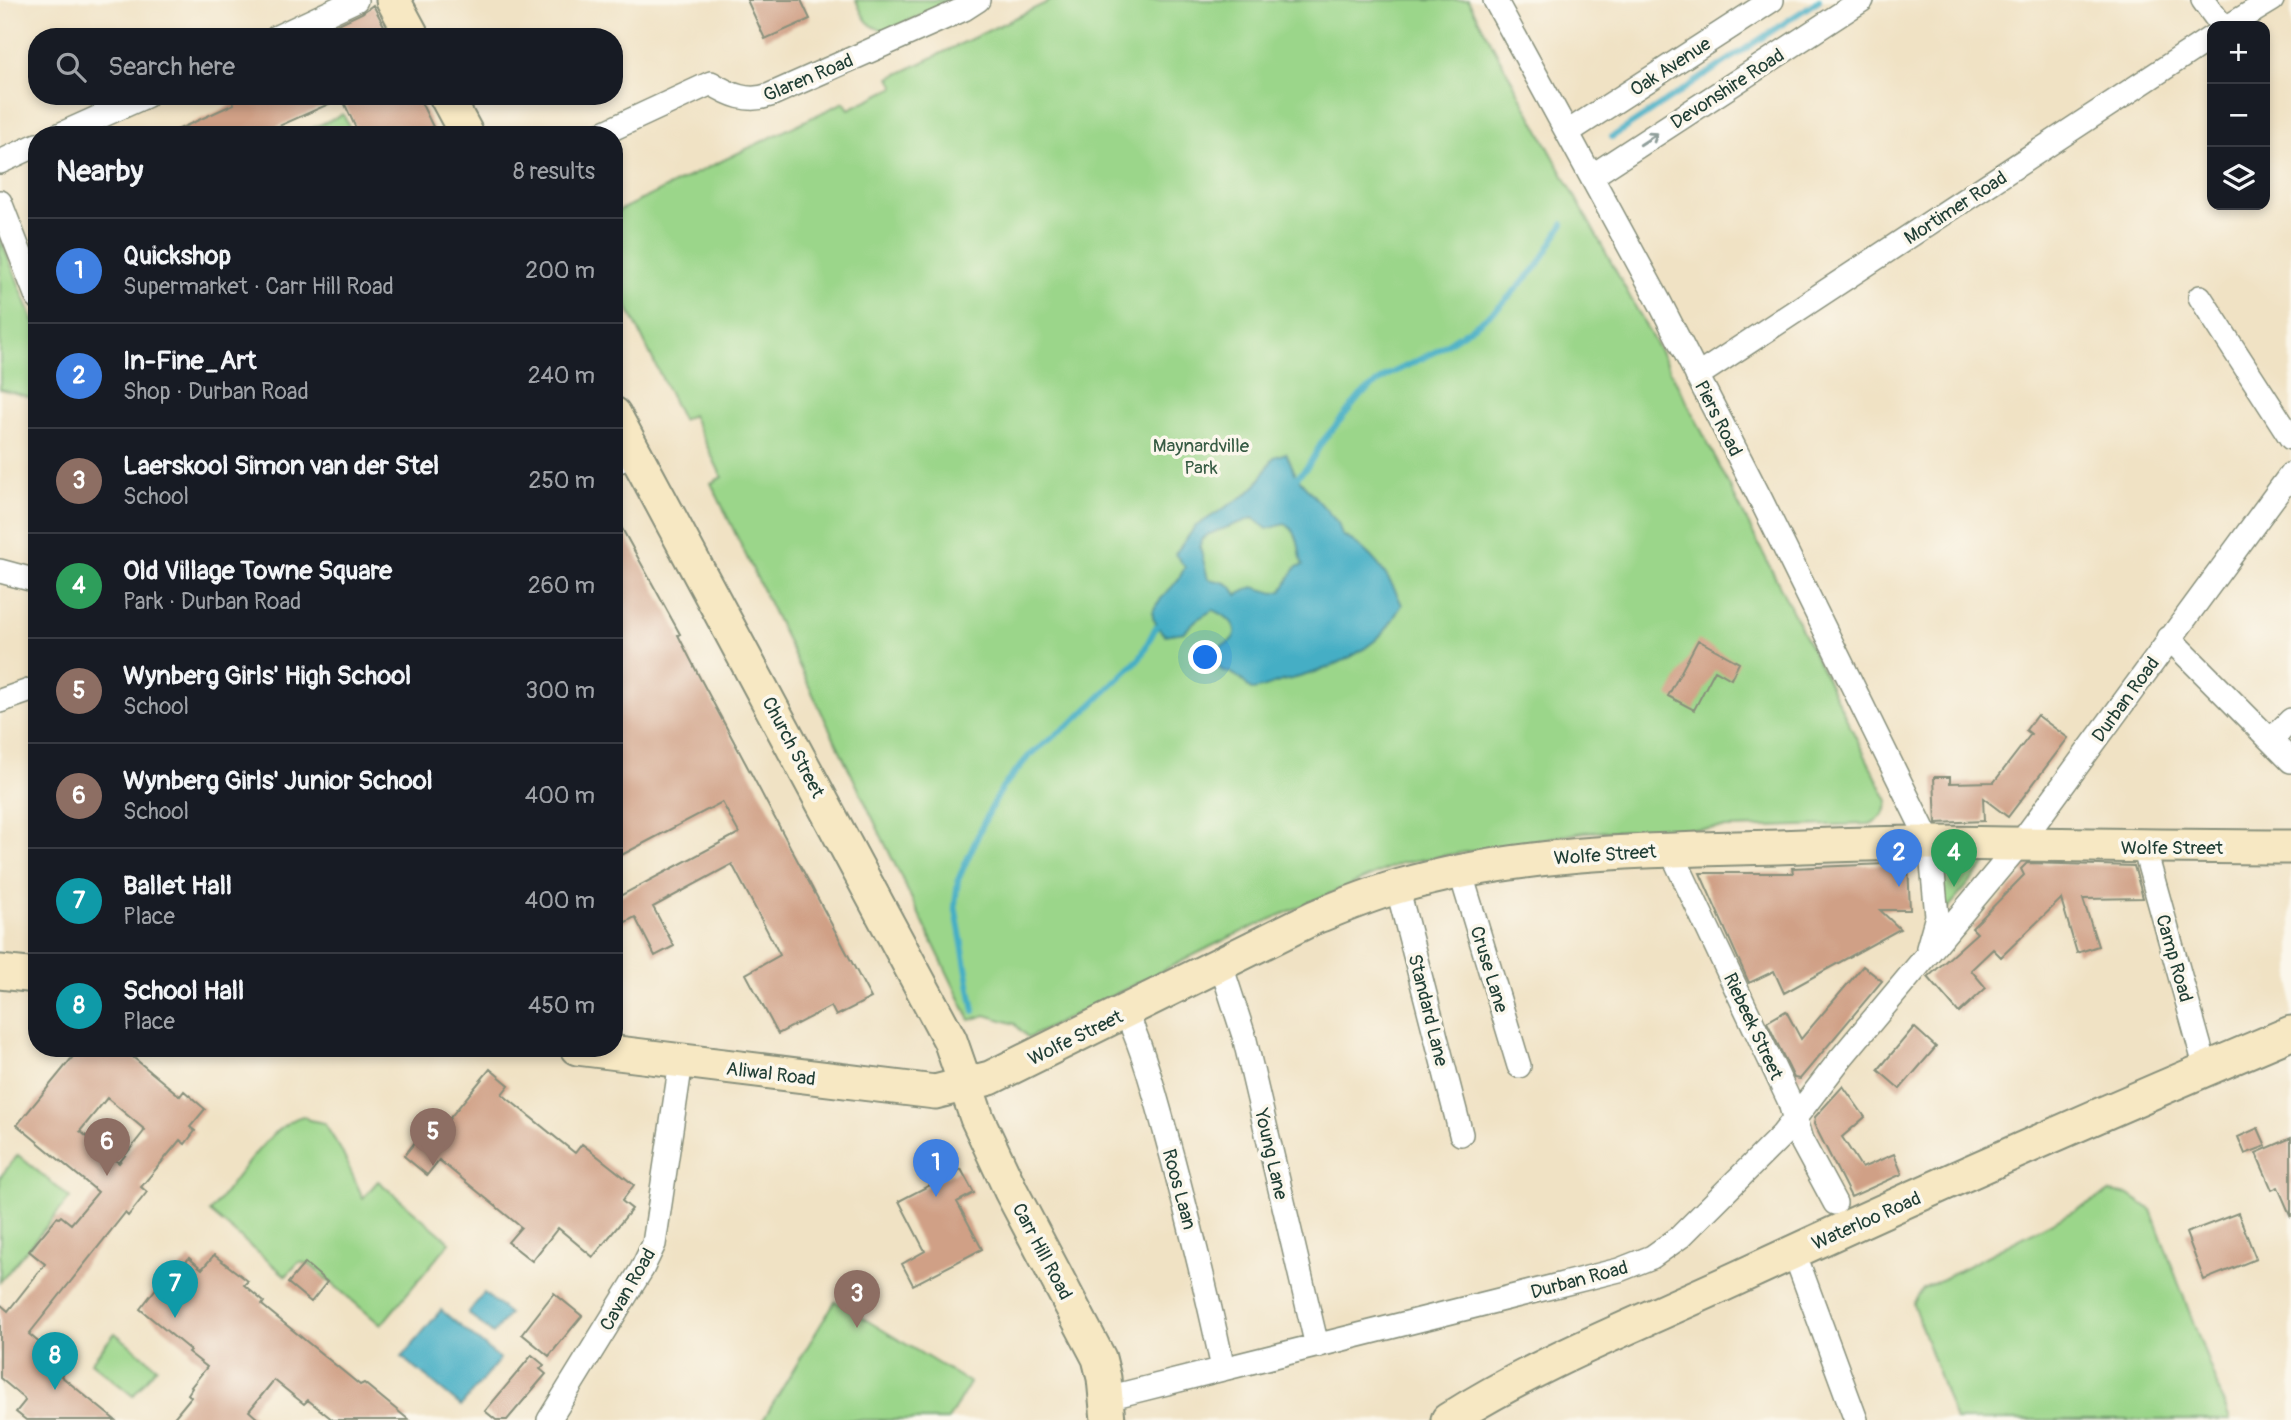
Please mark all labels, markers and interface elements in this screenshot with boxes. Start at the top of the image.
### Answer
map controls [2207,21,2270,210]
button: + [2207,21,2270,84]
search box [28,28,623,105]
street label: Oak Avenue [1626,32,1716,102]
street label: Devonshire Road [1666,43,1789,134]
icon: search [52,48,90,86]
street label: Glaren Road [760,48,857,108]
text: Search here [108,51,235,83]
button: − [2207,84,2270,147]
one-way arrow [1639,131,1658,146]
button: layers [2207,147,2270,210]
text: Nearby [56,153,143,190]
text: 8 results [513,157,595,186]
street label: Mortimer Road [1900,166,2011,250]
text: Quickshop [123,240,231,272]
text: 1 [75,256,84,285]
text: 200 m [525,256,595,285]
text: Supermarket · Carr Hill Road [123,272,394,301]
text: In-Fine_Art [123,345,256,377]
text: 2 [73,361,85,390]
text: 240 m [528,361,595,390]
street label: Piers Road [1689,376,1747,460]
text: Shop · Durban Road [123,377,309,406]
park label: Maynardville Park [1153,434,1250,480]
text: Laerskool Simon van der Stel [123,450,439,482]
text: 3 [73,466,85,495]
text: 250 m [529,466,595,495]
text: School [123,482,189,511]
text: Old Village Towne Square [123,555,392,587]
text: 4 [72,571,86,600]
text: 260 m [528,571,595,600]
text: Park · Durban Road [123,587,301,616]
your location [1188,640,1222,674]
street label: Durban Road [2087,652,2165,747]
text: Wynberg Girls' High School [123,660,411,692]
text: 5 [73,676,85,705]
text: 300 m [525,676,595,705]
text: School [123,692,189,721]
street label: Church Street [756,693,830,802]
text: Wynberg Girls' Junior School [123,765,433,797]
text: 6 [72,781,86,810]
text: 400 m [525,781,595,810]
text: School [123,797,189,826]
pin: 2 [1876,829,1922,887]
pin: 4 [1931,829,1977,887]
street label: Wolfe Street [2121,836,2224,860]
street label: Wolfe Street [1553,839,1657,871]
text: Ballet Hall [123,870,232,902]
text: 7 [73,886,85,915]
text: 400 m [525,886,595,915]
text: Place [123,902,175,931]
street label: Camp Road [2150,912,2198,1005]
street label: Cruse Lane [1465,923,1514,1016]
street label: Standard Lane [1402,952,1454,1069]
street label: Riebeek Street [1718,969,1788,1084]
text: School Hall [123,975,244,1007]
text: 8 [73,991,85,1020]
text: 450 m [528,991,595,1020]
street label: Wolfe Street [1024,1004,1127,1071]
text: Place [123,1007,175,1036]
street label: Aliwal Road [725,1057,817,1091]
street label: Young Lane [1249,1105,1293,1203]
pin: 5 [410,1108,456,1166]
pin: 6 [84,1118,130,1176]
pin: 1 [913,1139,959,1197]
street label: Roos Laan [1157,1146,1201,1232]
street label: Waterloo Road [1808,1186,1925,1256]
street label: Carr Hill Road [1007,1199,1078,1304]
street label: Cavan Road [595,1244,661,1335]
street label: Durban Road [1528,1255,1631,1304]
pin: 7 [152,1260,198,1318]
pin: 3 [834,1270,880,1328]
pin: 8 [32,1332,78,1390]

